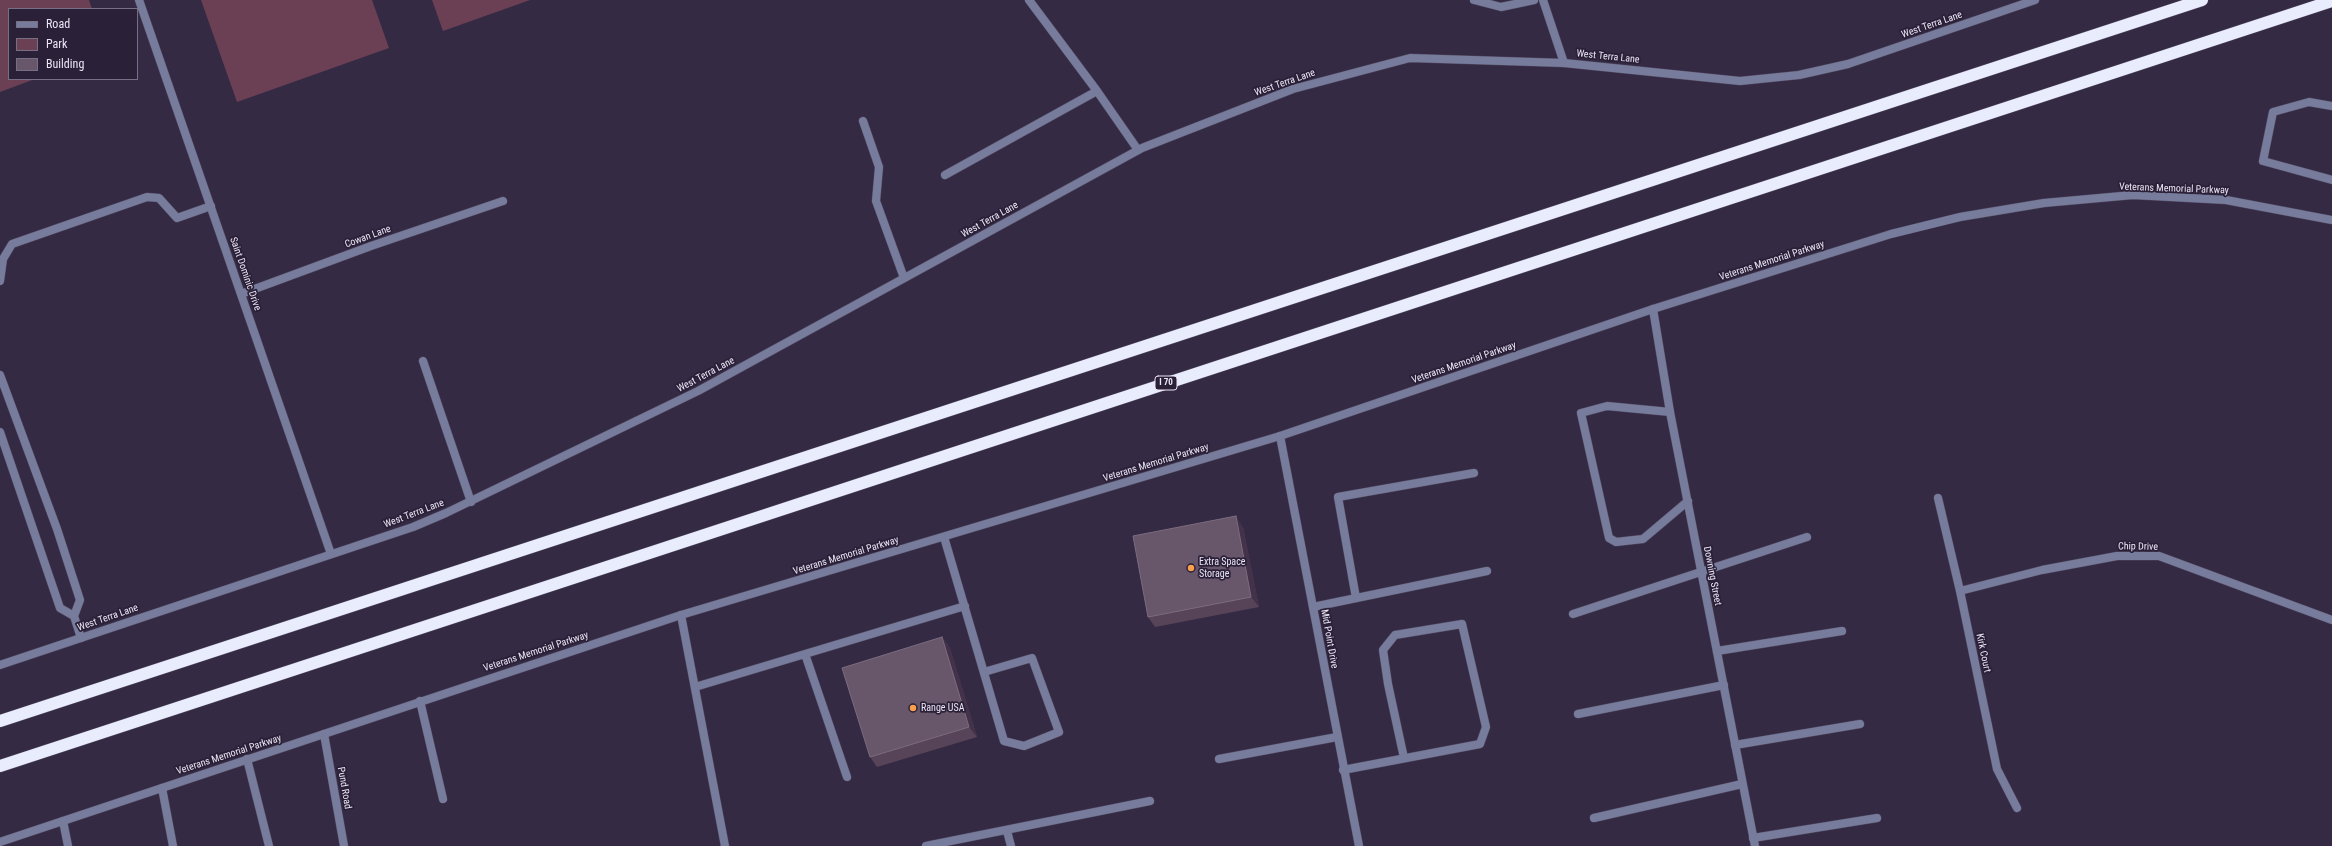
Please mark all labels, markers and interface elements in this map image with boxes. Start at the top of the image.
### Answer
legend [8,8,138,80]
street label: West Terra Lane [1900,9,1964,41]
text: Road [46,17,70,31]
text: Park [46,37,67,51]
street label: West Terra Lane [1576,48,1640,66]
text: Building [46,57,84,71]
street label: West Terra Lane [1253,67,1317,99]
street label: Veterans Memorial Parkway [2119,181,2229,197]
street label: West Terra Lane [959,199,1021,241]
street label: Cowan Lane [343,223,393,251]
street label: Saint Dominic Drive [227,236,263,312]
street label: Veterans Memorial Parkway [1718,238,1826,284]
street label: Veterans Memorial Parkway [1410,339,1518,387]
street label: West Terra Lane [675,355,737,395]
road number: I 70 [1155,376,1177,390]
street label: Veterans Memorial Parkway [1102,441,1210,485]
street label: West Terra Lane [382,497,446,531]
street label: Veterans Memorial Parkway [792,534,900,578]
street label: Chip Drive [2118,541,2158,553]
street label: Downing Street [1700,545,1724,607]
place label: Extra Space Storage [1199,556,1245,580]
marker: Extra Space Storage [1186,563,1196,573]
street label: West Terra Lane [76,602,140,634]
street label: Mid Point Drive [1318,608,1340,670]
street label: Veterans Memorial Parkway [482,629,590,675]
street label: Kirk Court [1973,632,1993,674]
place label: Range USA [921,702,964,714]
marker: Range USA [908,703,918,713]
street label: Veterans Memorial Parkway [175,732,283,778]
street label: Pund Road [334,766,354,810]

